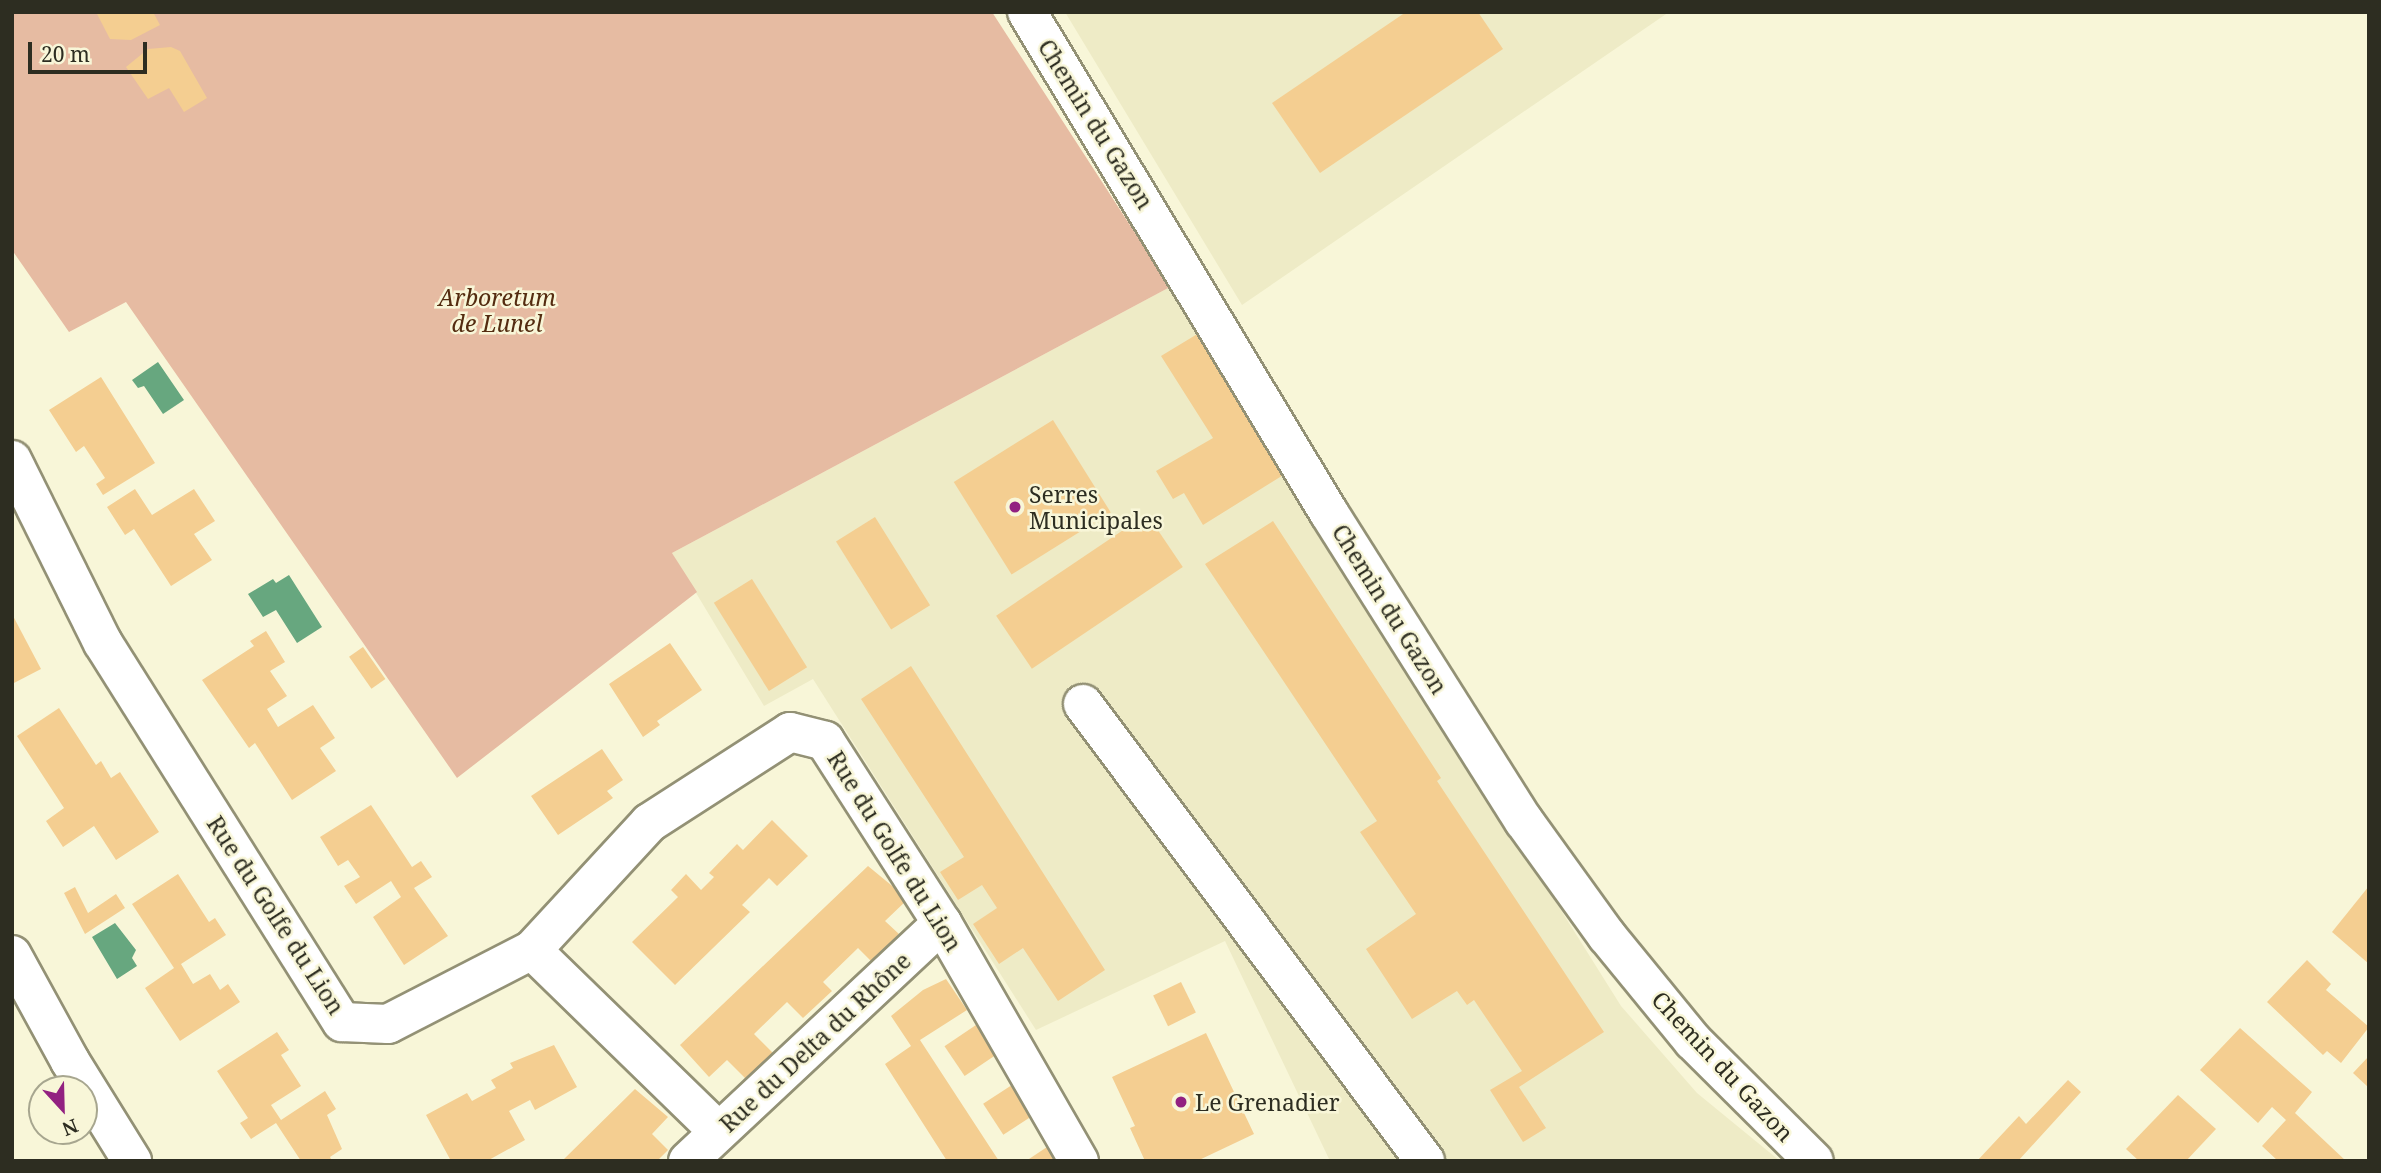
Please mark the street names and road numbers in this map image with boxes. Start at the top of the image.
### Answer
street label: Chemin du Gazon [1033,34,1159,214]
street label: Chemin du Gazon [1327,519,1453,699]
street label: Rue du Golfe du Lion [822,746,968,956]
street label: Rue du Golfe du Lion [202,811,350,1019]
street label: Rue du Delta du Rhône [714,946,916,1138]
street label: Chemin du Gazon [1646,985,1800,1147]

